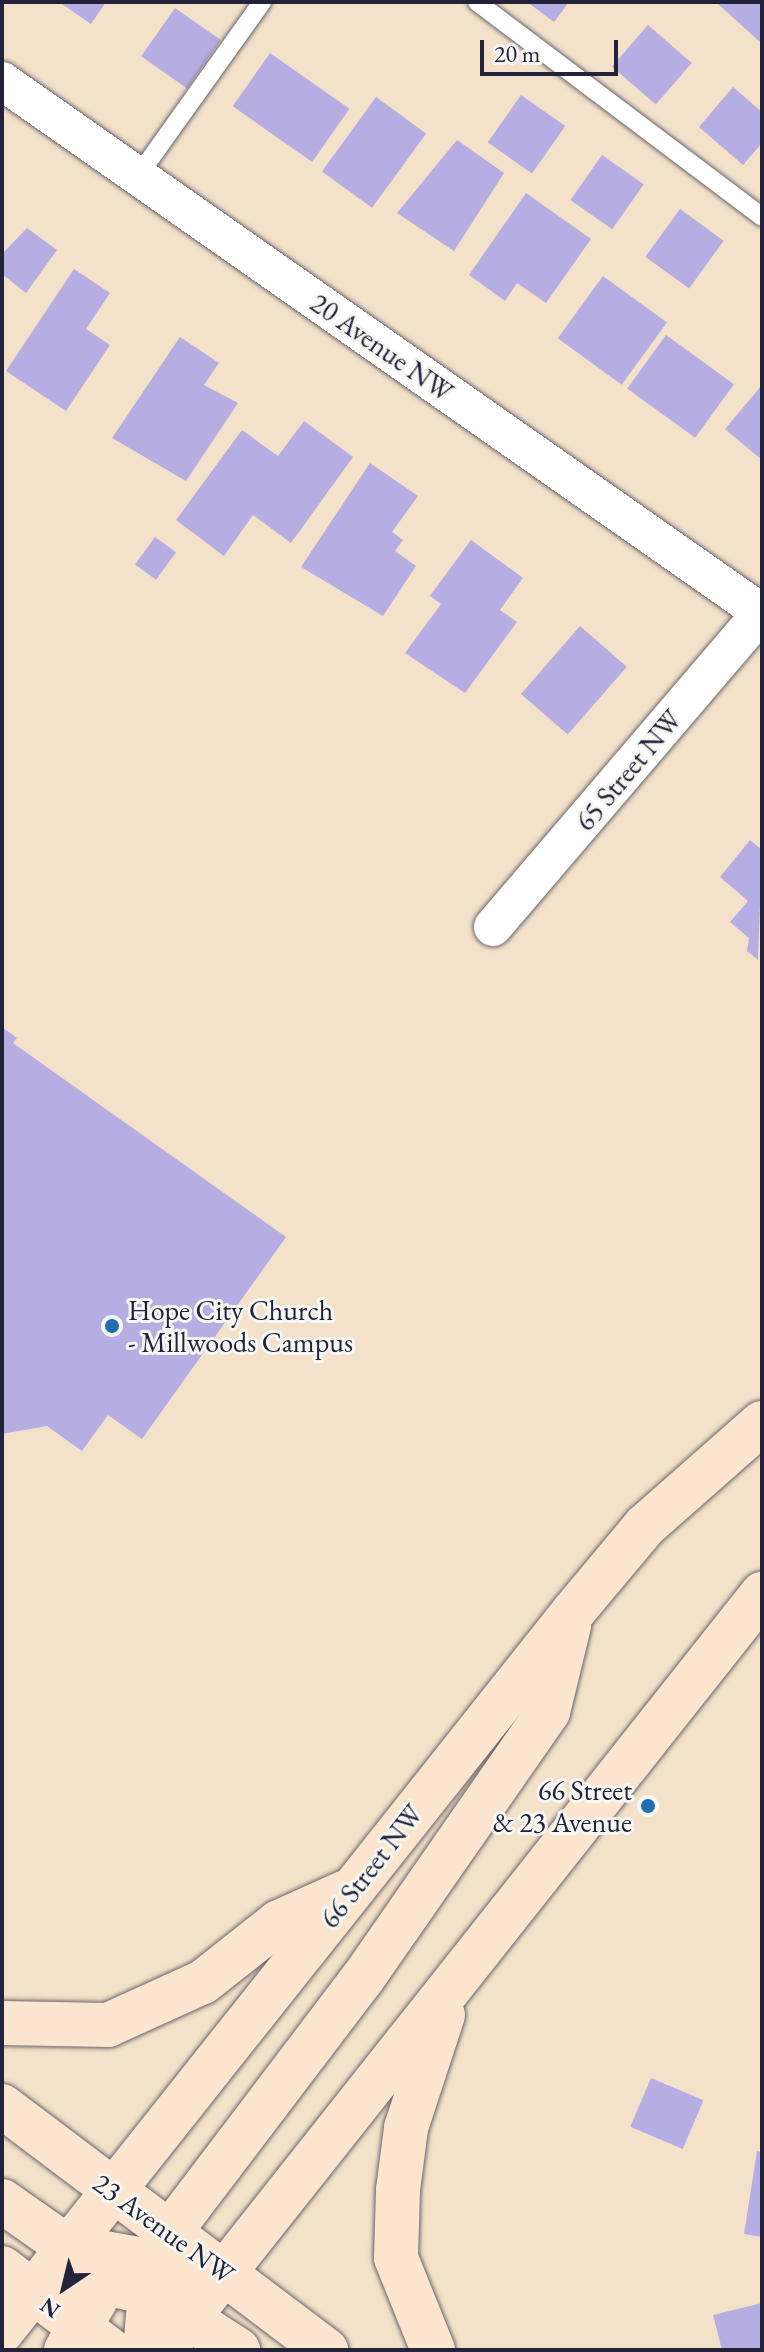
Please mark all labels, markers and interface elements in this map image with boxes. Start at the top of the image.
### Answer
scale bar [484,24,622,74]
text: 20 m [494,38,541,69]
street label: 20 Avenue NW [304,286,460,408]
street label: 65 Street NW [568,703,688,837]
place label: Hope City Church - Millwoods Campus [128,1293,353,1359]
marker: Hope City Church - Millwoods Campus [103,1317,121,1335]
place label: 66 Street & 23 Avenue [492,1773,632,1839]
marker: 66 Street & 23 Avenue [639,1797,657,1815]
street label: 66 Street NW [312,1798,430,1934]
street label: 23 Avenue NW [87,2166,241,2290]
north arrow [24,2248,104,2328]
text: N [34,2291,66,2325]

